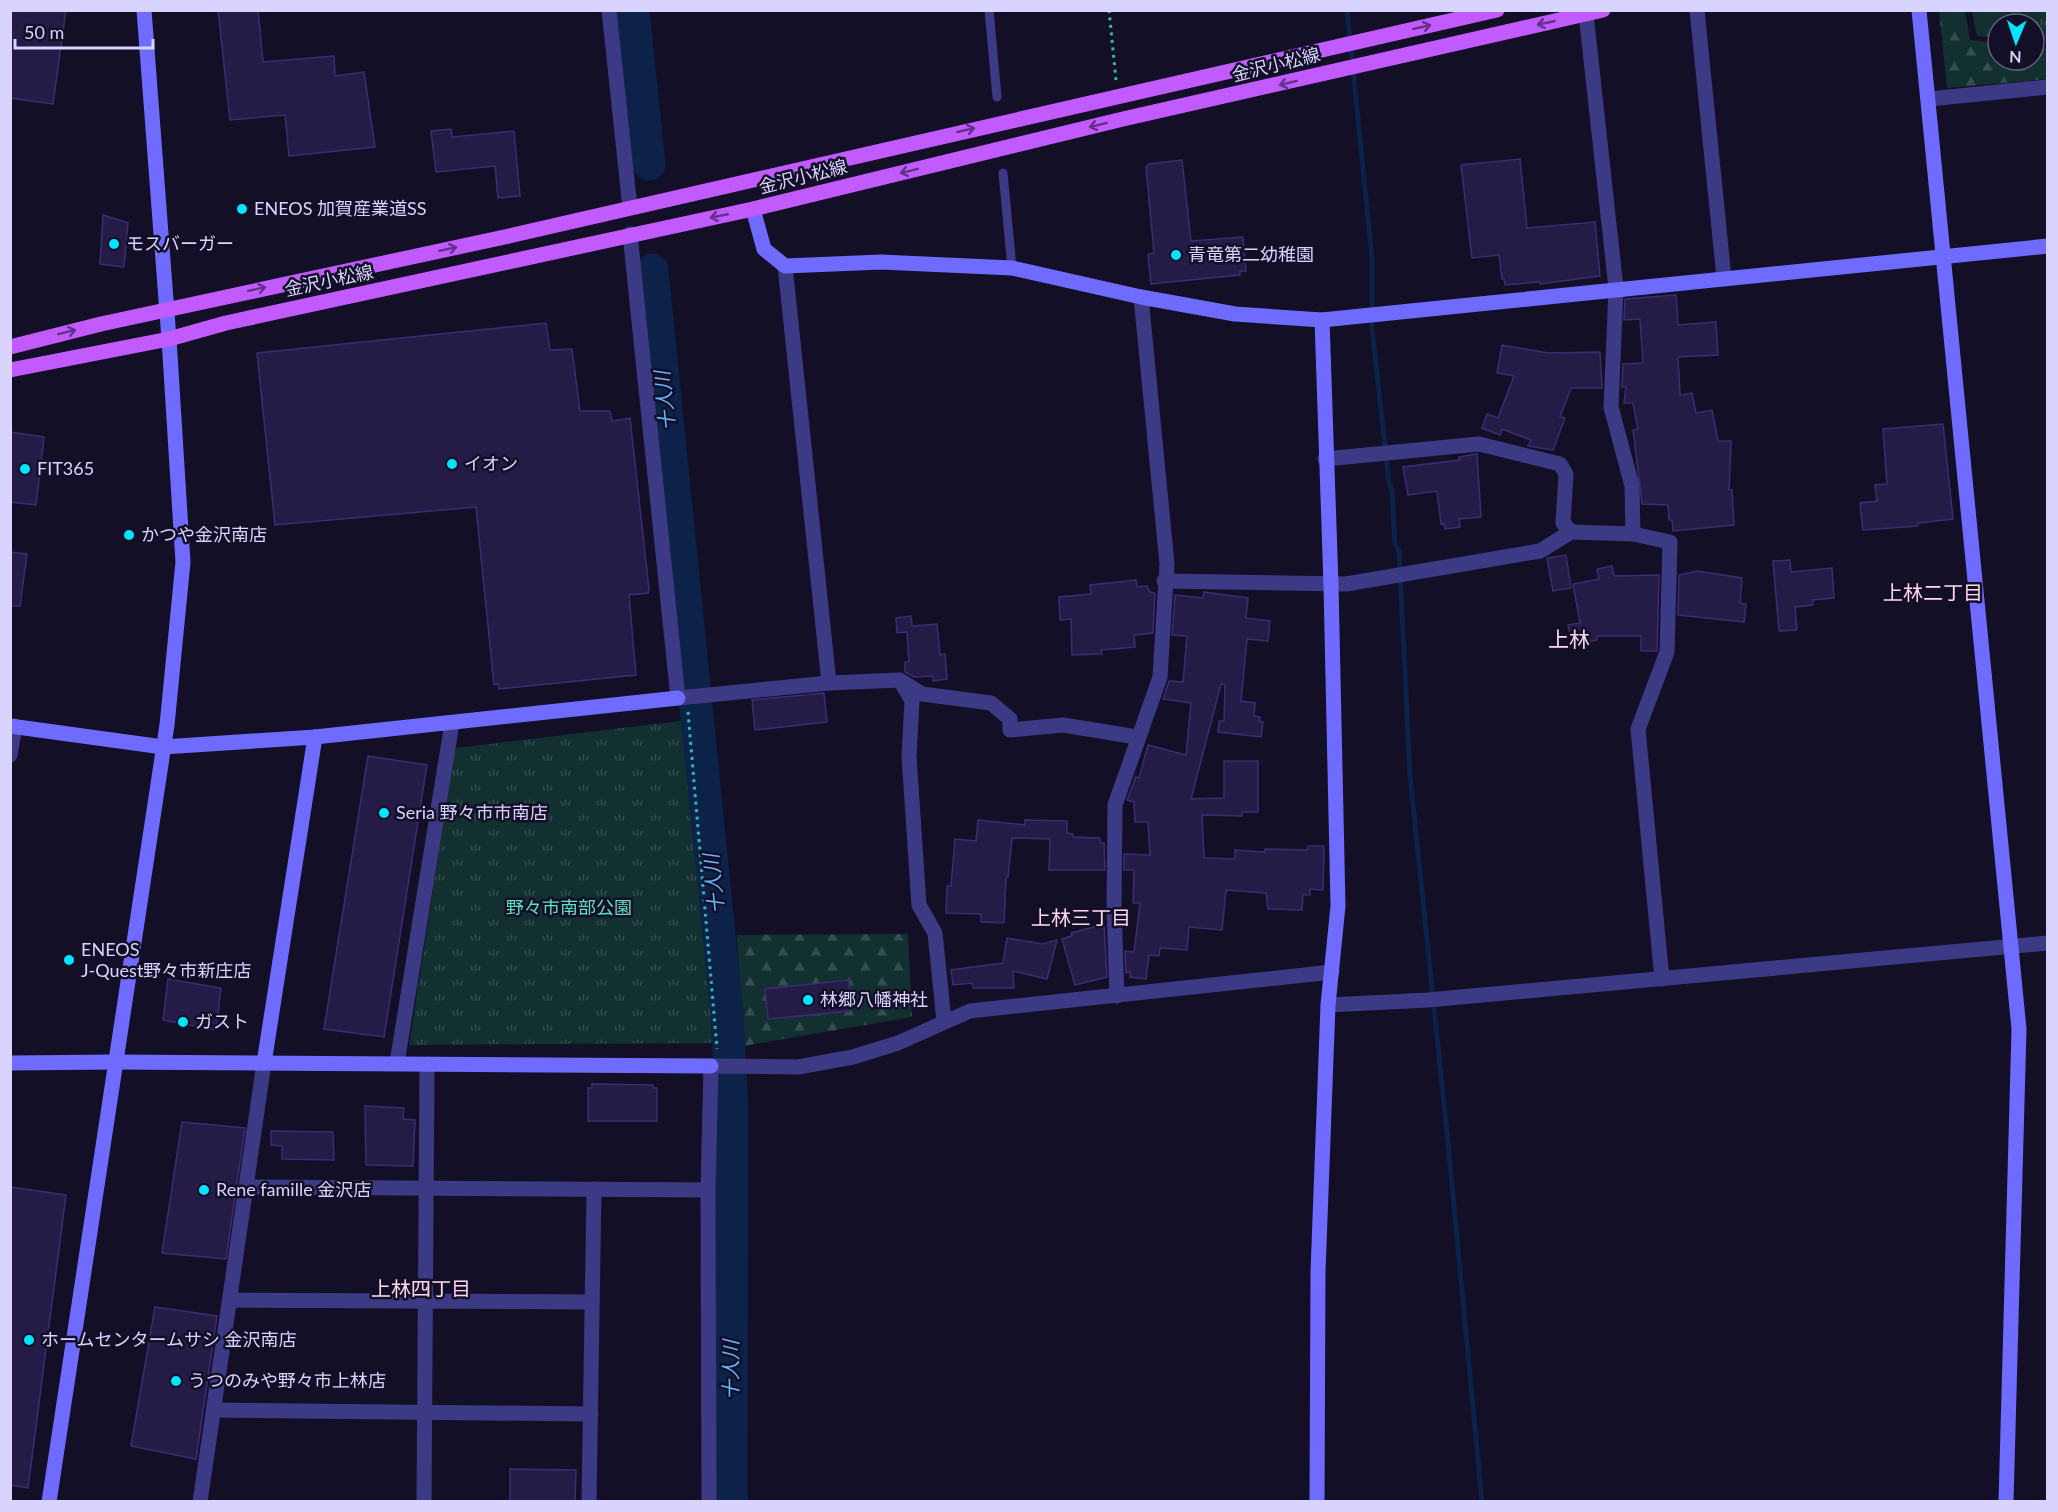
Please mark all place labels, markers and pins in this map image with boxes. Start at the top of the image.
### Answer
place label: ENEOS 加賀産業道SS [254,197,427,219]
marker: ENEOS 加賀産業道SS [235,202,249,216]
place label: モスバーガー [126,232,234,254]
marker: モスバーガー [107,237,121,251]
place label: 青竜第二幼稚園 [1188,243,1314,265]
marker: 青竜第二幼稚園 [1169,248,1183,262]
place label: イオン [464,452,518,474]
place label: FIT365 [37,457,94,479]
marker: イオン [445,457,459,471]
marker: FIT365 [18,462,32,476]
place label: かつや金沢南店 [141,523,267,545]
marker: かつや金沢南店 [122,528,136,542]
place label: Seria 野々市市南店 [396,801,548,823]
marker: Seria 野々市市南店 [377,806,391,820]
place label: ENEOS J-Quest野々市新庄店 [81,938,251,981]
marker: ENEOS J-Quest野々市新庄店 [62,953,76,967]
place label: 林郷八幡神社 [820,988,928,1010]
marker: 林郷八幡神社 [801,993,815,1007]
place label: ガスト [195,1010,249,1032]
marker: ガスト [176,1015,190,1029]
place label: Rene famille 金沢店 [216,1178,371,1200]
marker: Rene famille 金沢店 [197,1183,211,1197]
place label: ホームセンタームサシ 金沢南店 [41,1328,297,1350]
marker: ホームセンタームサシ 金沢南店 [22,1333,36,1347]
place label: うつのみや野々市上林店 [188,1369,386,1391]
marker: うつのみや野々市上林店 [169,1374,183,1388]

